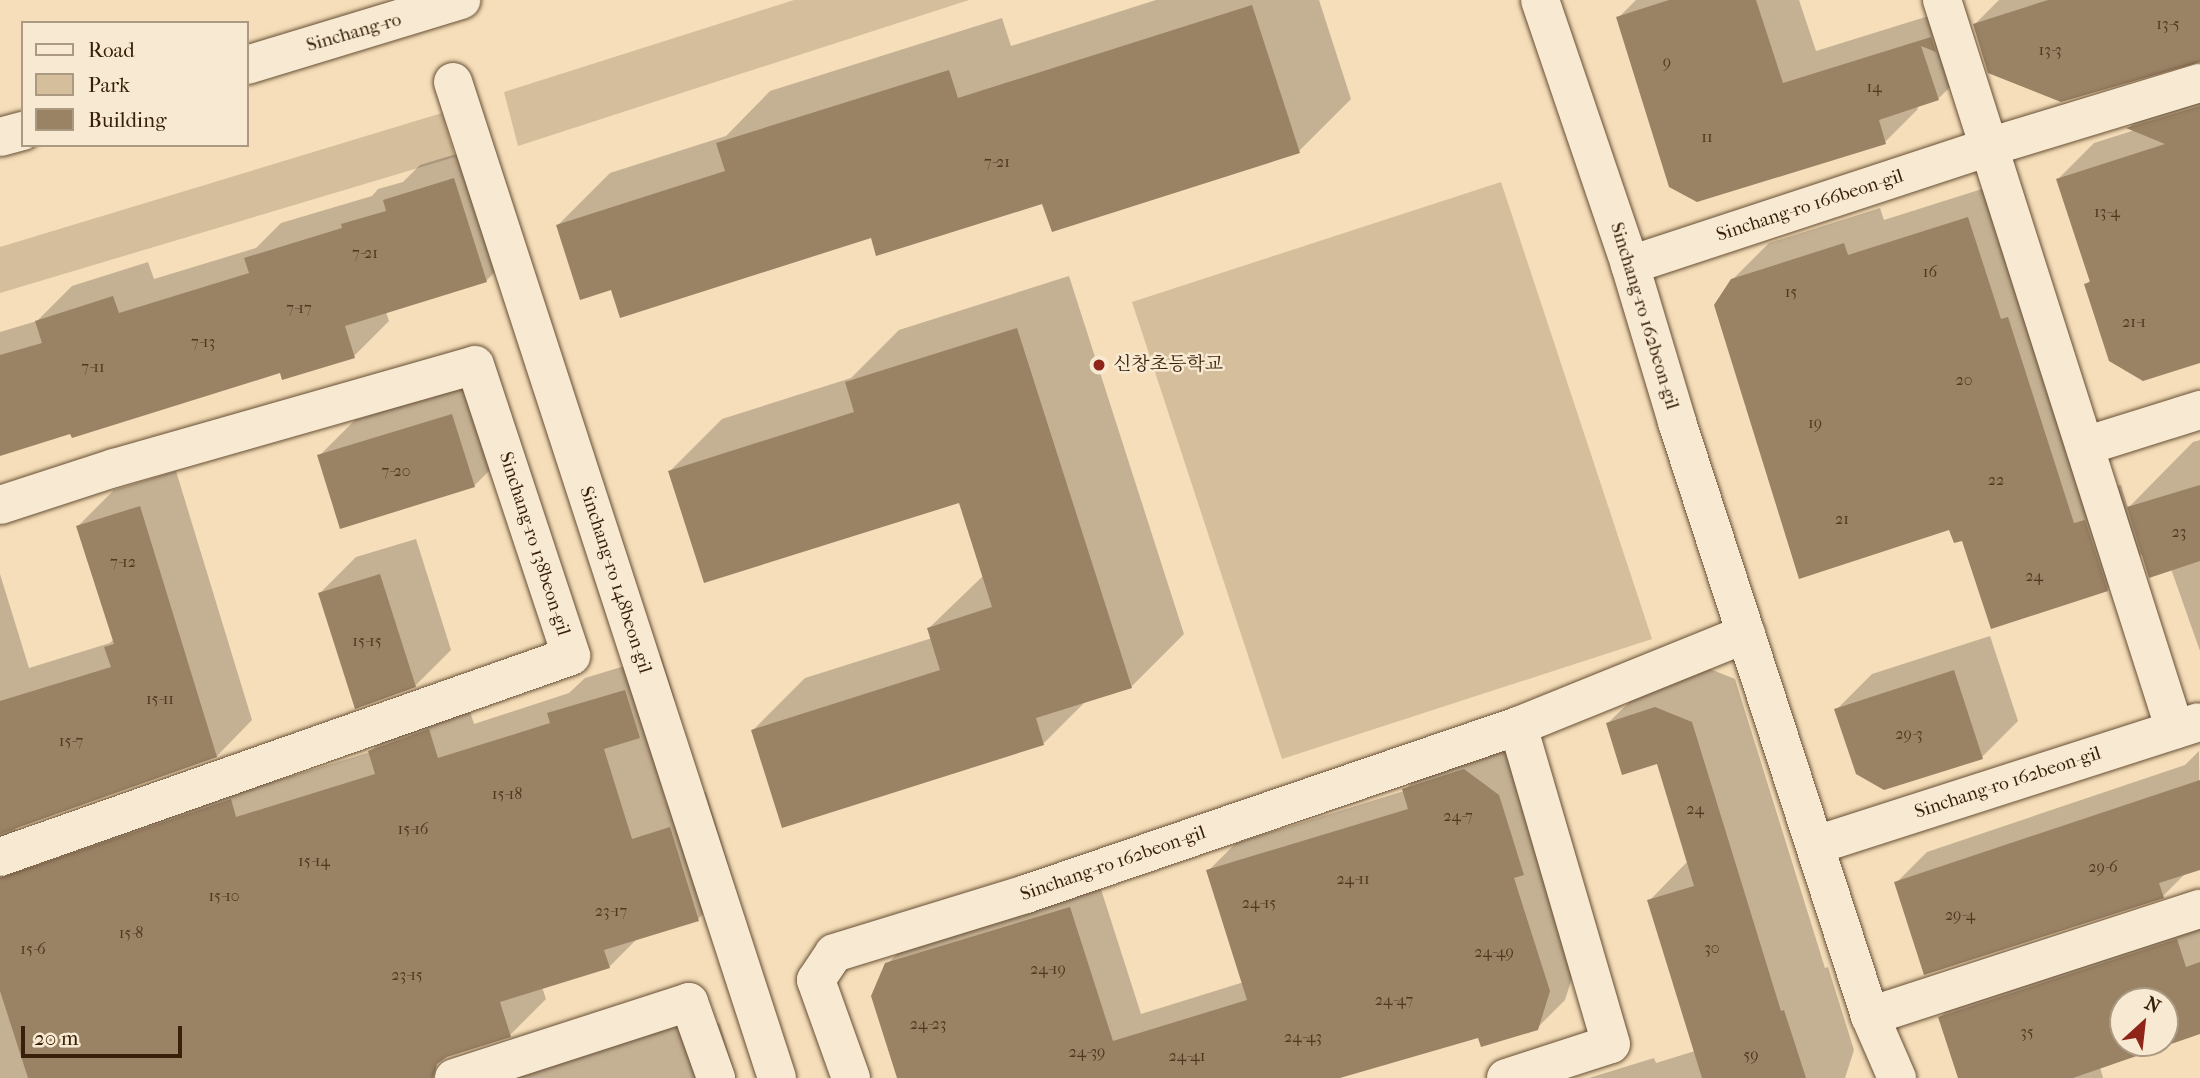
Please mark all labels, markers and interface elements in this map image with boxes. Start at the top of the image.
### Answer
street label: Sinchang-ro [304,9,404,57]
house number: 13-5 [2156,14,2180,34]
legend [21,21,248,147]
text: Road [88,38,135,62]
house number: 13-3 [2039,40,2061,60]
house number: 9 [1663,52,1671,72]
text: Park [88,73,130,97]
house number: 14 [1866,77,1882,97]
text: Building [88,108,166,132]
house number: 11 [1701,127,1713,147]
house number: 7-21 [984,152,1010,172]
street label: Sinchang-ro 166beon-gil [1714,165,1906,247]
house number: 13-4 [2094,202,2120,222]
street label: Sinchang-ro 162beon-gil [1605,220,1683,412]
house number: 7-21 [352,243,378,263]
house number: 16 [1923,262,1937,282]
house number: 15 [1785,282,1797,302]
house number: 7-17 [286,298,312,318]
house number: 21-1 [2122,312,2146,332]
house number: 7-13 [191,332,215,352]
place label: 신창초등학교 [1113,354,1223,376]
house number: 7-11 [81,357,105,377]
marker: 신창초등학교 [1091,357,1107,373]
house number: 20 [1955,370,1973,390]
house number: 19 [1808,413,1822,433]
street label: Sinchang-ro 138beon-gil [494,449,574,639]
house number: 7-20 [382,461,410,481]
house number: 22 [1988,470,2004,490]
street label: Sinchang-ro 148beon-gil [574,484,656,676]
house number: 21 [1835,509,1849,529]
house number: 23 [2172,522,2186,542]
house number: 7-12 [110,552,136,572]
house number: 24 [2025,566,2043,586]
house number: 15-15 [352,631,382,651]
house number: 15-11 [146,689,174,709]
house number: 29-3 [1895,724,1923,744]
house number: 15-7 [59,731,83,751]
street label: Sinchang-ro 162beon-gil [1912,742,2104,824]
house number: 15-18 [492,784,522,804]
house number: 24 [1686,799,1704,819]
house number: 24-7 [1443,806,1473,826]
house number: 15-16 [397,819,429,839]
street label: Sinchang-ro 162beon-gil [1017,822,1209,906]
house number: 15-14 [298,851,330,871]
house number: 29-6 [2088,857,2118,877]
house number: 24-11 [1336,869,1370,889]
house number: 15-10 [208,886,240,906]
house number: 24-15 [1242,893,1276,913]
house number: 23-17 [595,901,627,921]
house number: 29-4 [1945,905,1975,925]
house number: 15-8 [119,923,143,943]
house number: 30 [1704,938,1720,958]
house number: 15-6 [20,939,46,959]
house number: 24-49 [1474,942,1514,962]
house number: 24-19 [1030,959,1066,979]
house number: 23-15 [391,965,423,985]
north arrow [2109,987,2179,1057]
house number: 24-47 [1375,990,1413,1010]
text: N [2141,992,2164,1018]
scale bar [24,1012,186,1056]
house number: 24-23 [910,1014,946,1034]
house number: 35 [2020,1022,2034,1042]
text: 20 m [34,1026,78,1050]
house number: 24-43 [1284,1027,1322,1047]
house number: 24-39 [1069,1042,1105,1062]
house number: 59 [1743,1045,1759,1065]
house number: 24-41 [1169,1046,1205,1066]

